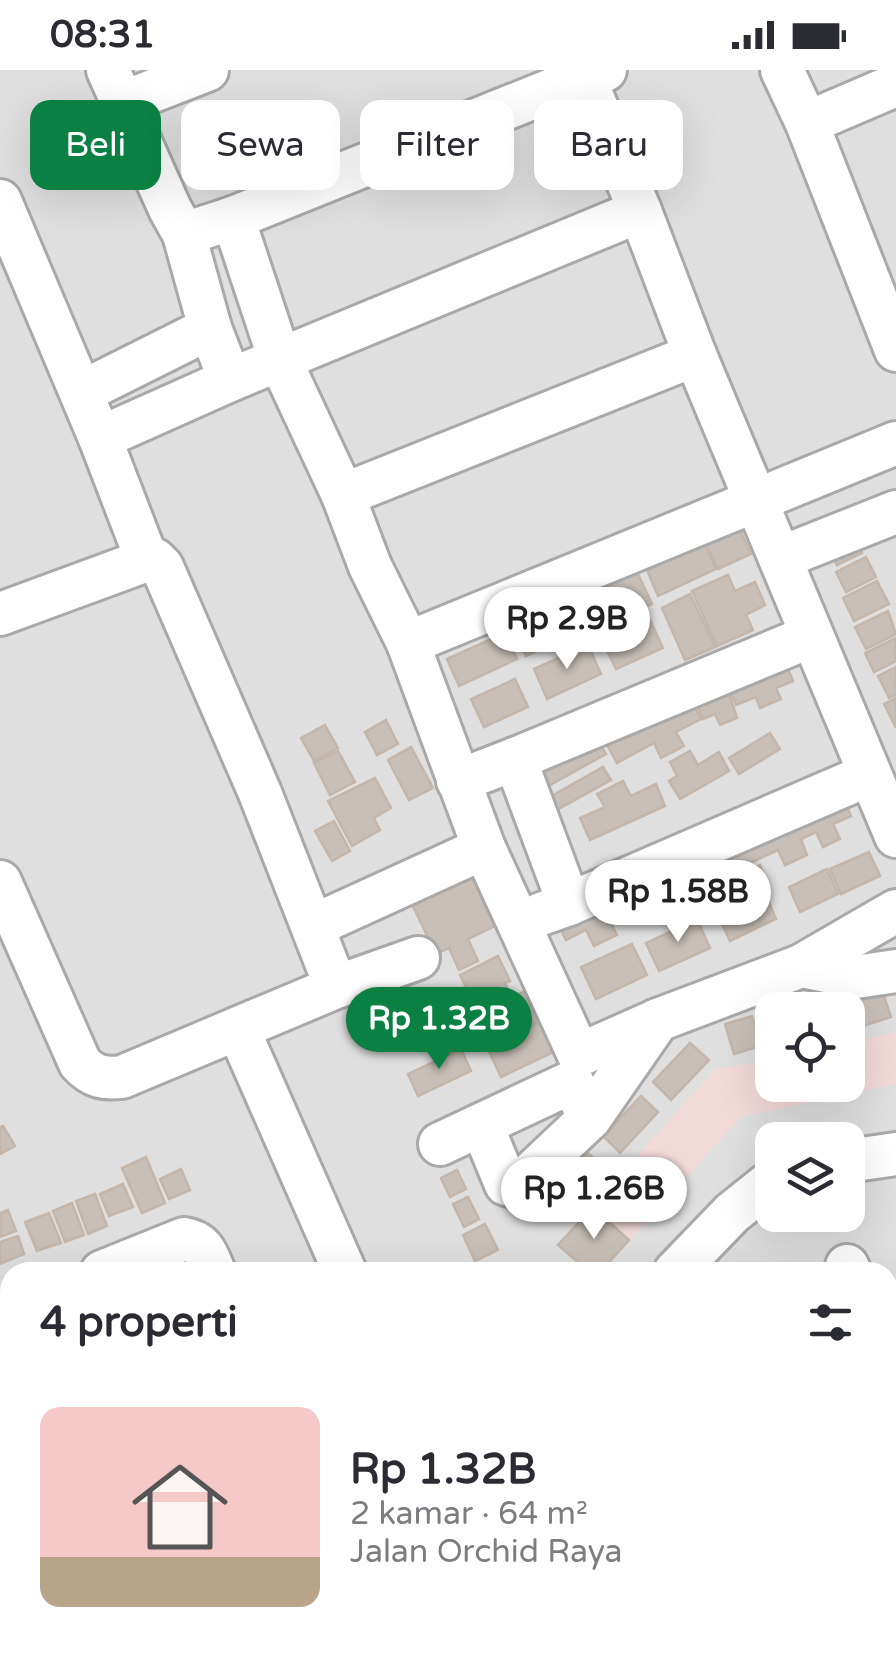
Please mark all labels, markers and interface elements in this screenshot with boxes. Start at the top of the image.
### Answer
text: 08:31 [50,12,155,58]
chip: Beli [30,100,161,190]
chip: Sewa [181,100,340,190]
chip: Filter [360,100,514,190]
chip: Baru [534,100,683,190]
pin: Rp 2.9B [475,587,659,672]
text: Rp 2.9B [506,600,628,638]
pin: Rp 1.58B [575,860,781,945]
text: Rp 1.58B [607,873,749,911]
pin: Rp 1.32B [336,987,542,1072]
map controls [755,992,865,1232]
button: locate [755,992,865,1102]
text: Rp 1.32B [368,1000,510,1038]
button: layers [755,1122,865,1232]
pin: Rp 1.26B [491,1157,697,1242]
text: Rp 1.26B [523,1170,665,1208]
icon: filters [803,1295,858,1350]
text: 4 properti [40,1297,238,1348]
text: Rp 1.32B [350,1444,536,1495]
icon: home [120,1447,240,1567]
text: 2 kamar · 64 m² [350,1495,588,1533]
text: Jalan Orchid Raya [350,1533,623,1571]

